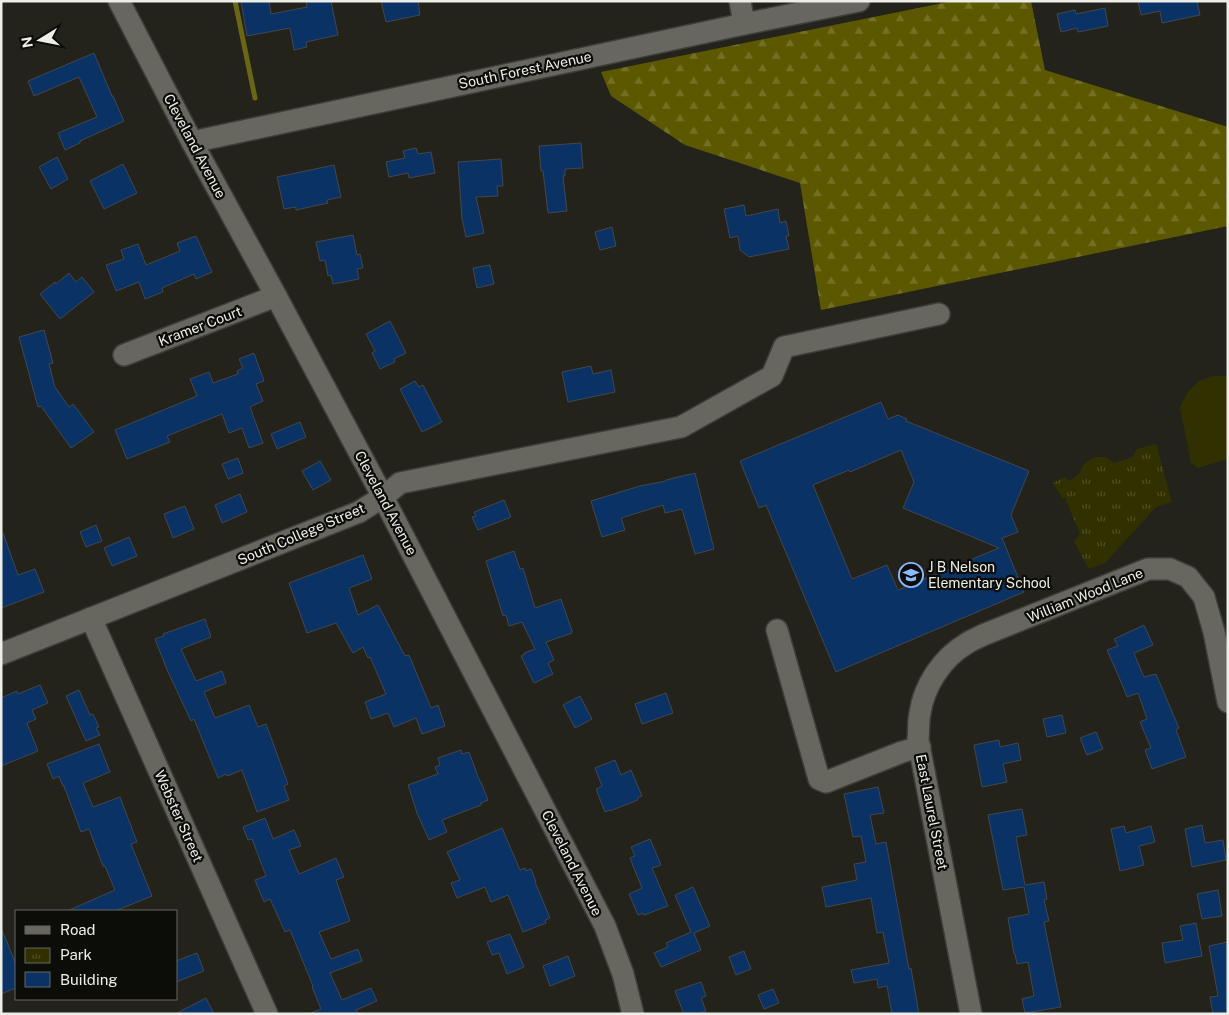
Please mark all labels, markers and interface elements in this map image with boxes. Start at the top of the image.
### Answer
north arrow [15,15,65,65]
text: N [18,35,36,49]
street label: South Forest Avenue [457,48,593,92]
street label: Cleveland Avenue [161,91,229,201]
street label: Kramer Court [156,303,244,349]
street label: Cleveland Avenue [352,448,420,558]
street label: South College Street [235,500,367,568]
place label: J B Nelson Elementary School [928,559,1051,591]
school or university icon: J B Nelson Elementary School [898,562,924,588]
street label: William Wood Lane [1025,564,1145,626]
street label: East Laurel Street [913,753,951,871]
street label: Webster Street [152,768,206,864]
street label: Cleveland Avenue [539,808,605,918]
legend [15,910,178,1000]
text: Road [60,921,96,938]
text: Park [60,946,92,963]
text: Building [60,971,118,988]

